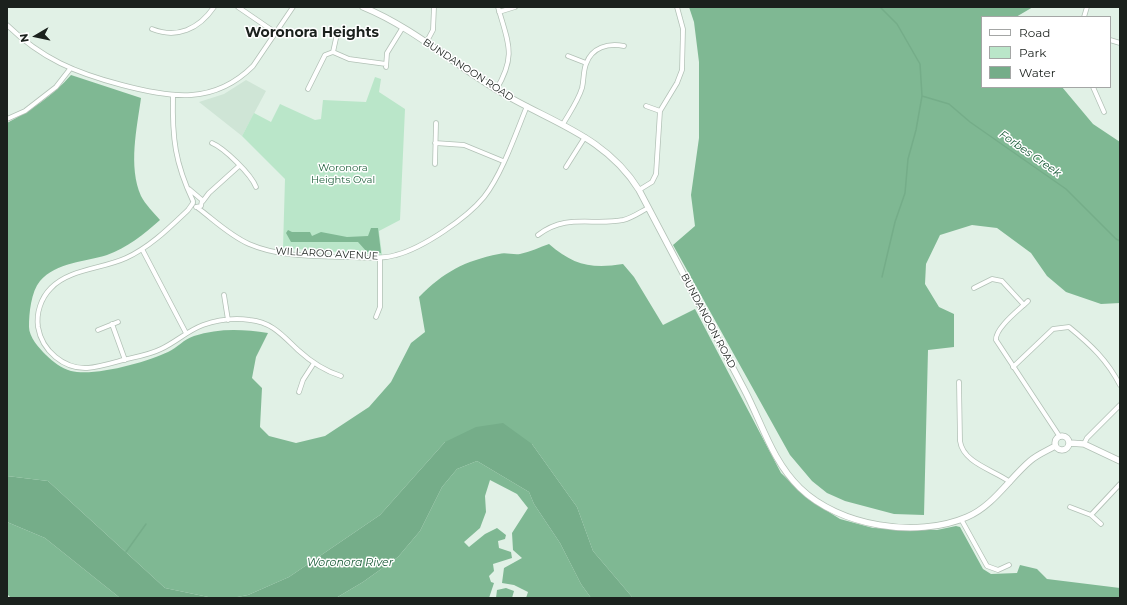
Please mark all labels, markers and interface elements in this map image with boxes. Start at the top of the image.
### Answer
north arrow [16,16,56,56]
legend [981,16,1111,88]
district label: Woronora Heights [245,25,379,41]
text: Road [1019,25,1050,40]
text: N [17,32,32,43]
street label: BUNDANOON ROAD [420,36,516,104]
text: Park [1019,45,1046,60]
text: Water [1019,65,1055,80]
water label: Forbes Creek [997,128,1063,180]
park label: Woronora Heights Oval [311,162,375,186]
street label: WILLAROO AVENUE [275,245,379,263]
street label: BUNDANOON ROAD [678,272,738,370]
water label: Woronora River [307,556,393,570]

